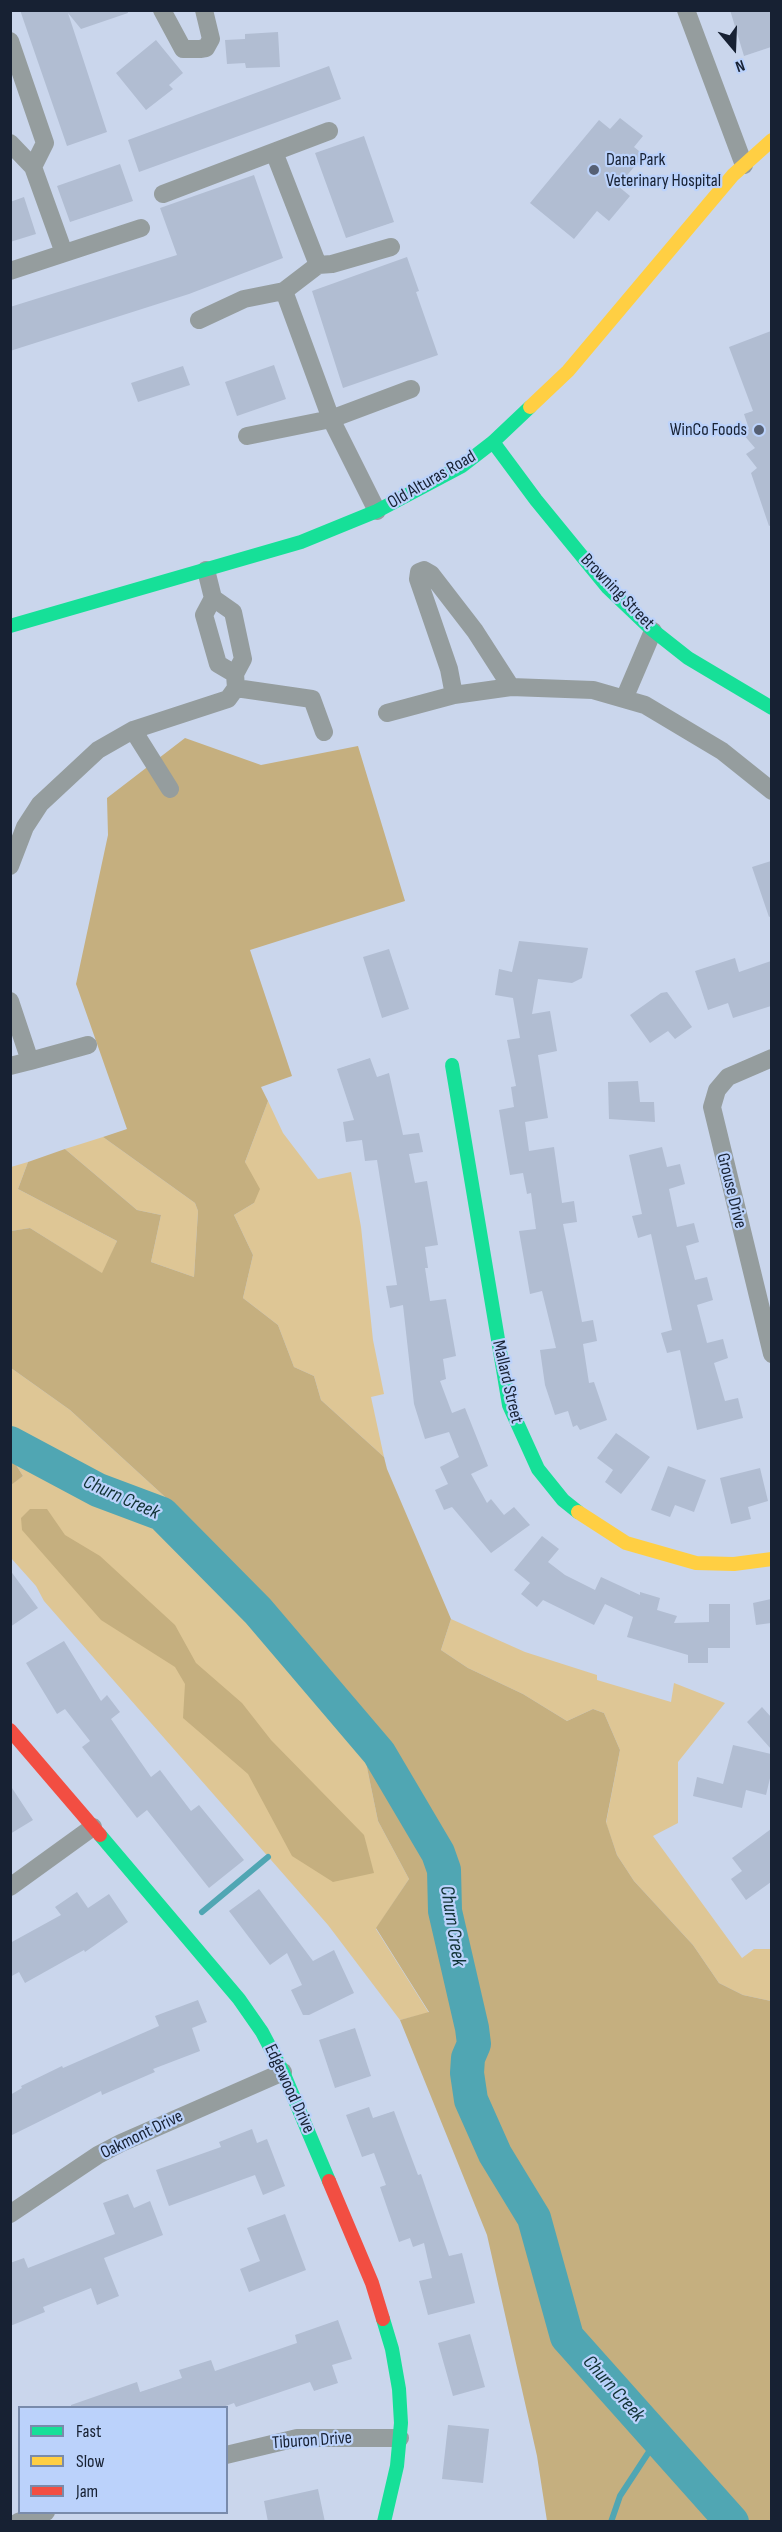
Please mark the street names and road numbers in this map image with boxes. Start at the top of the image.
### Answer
street label: Old Alturas Road [384,446,480,514]
street label: Browning Street [575,550,659,634]
street label: Grouse Drive [711,1151,751,1231]
street label: Mallard Street [487,1338,527,1426]
street label: Edgewood Drive [259,2041,319,2137]
street label: Oakmont Drive [97,2106,187,2164]
street label: Tiburon Drive [271,2427,353,2455]

